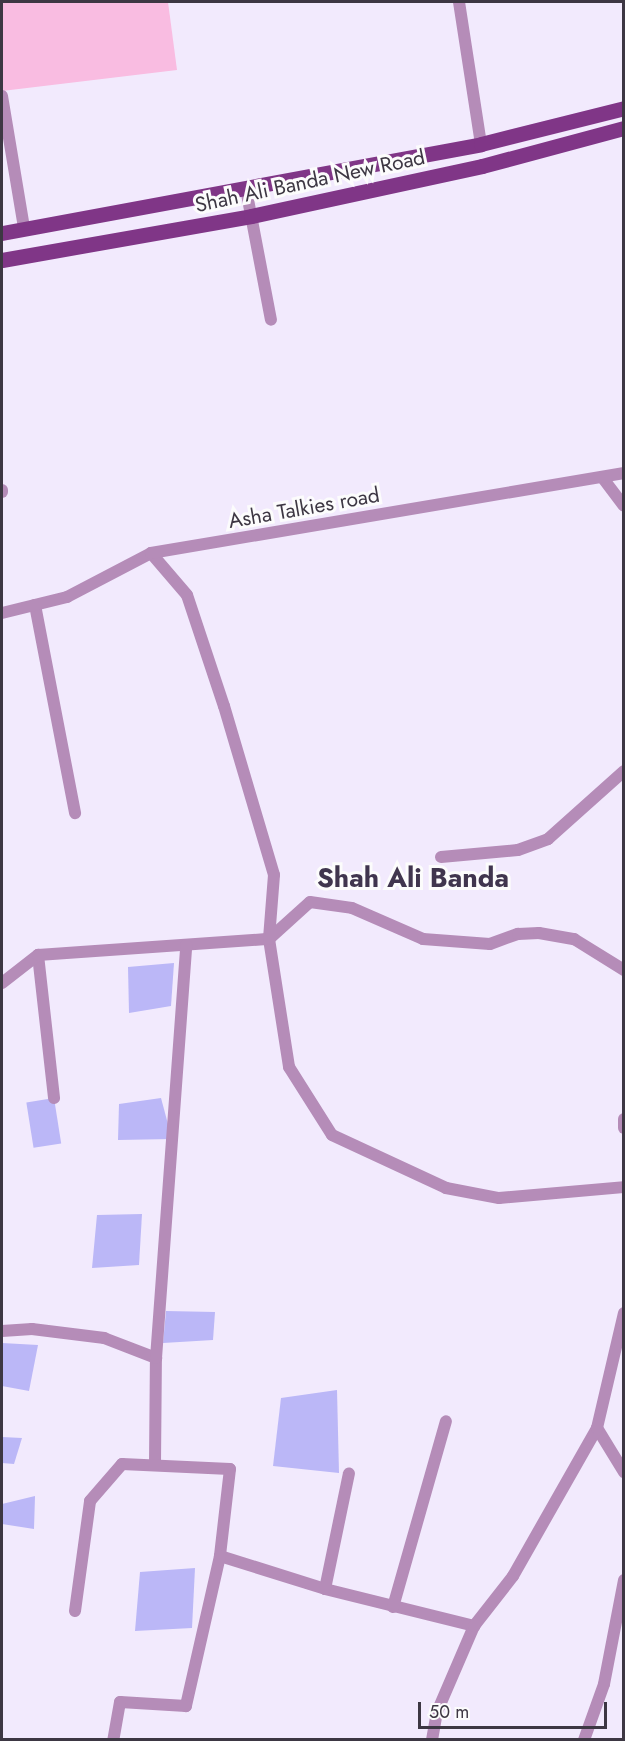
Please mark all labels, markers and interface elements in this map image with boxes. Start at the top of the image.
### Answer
street label: Shah Ali Banda New Road [193,144,427,218]
street label: Asha Talkies road [226,482,382,534]
district label: Shah Ali Banda [317,862,509,894]
scale bar [421,1690,610,1728]
text: 50 m [429,1699,469,1725]

